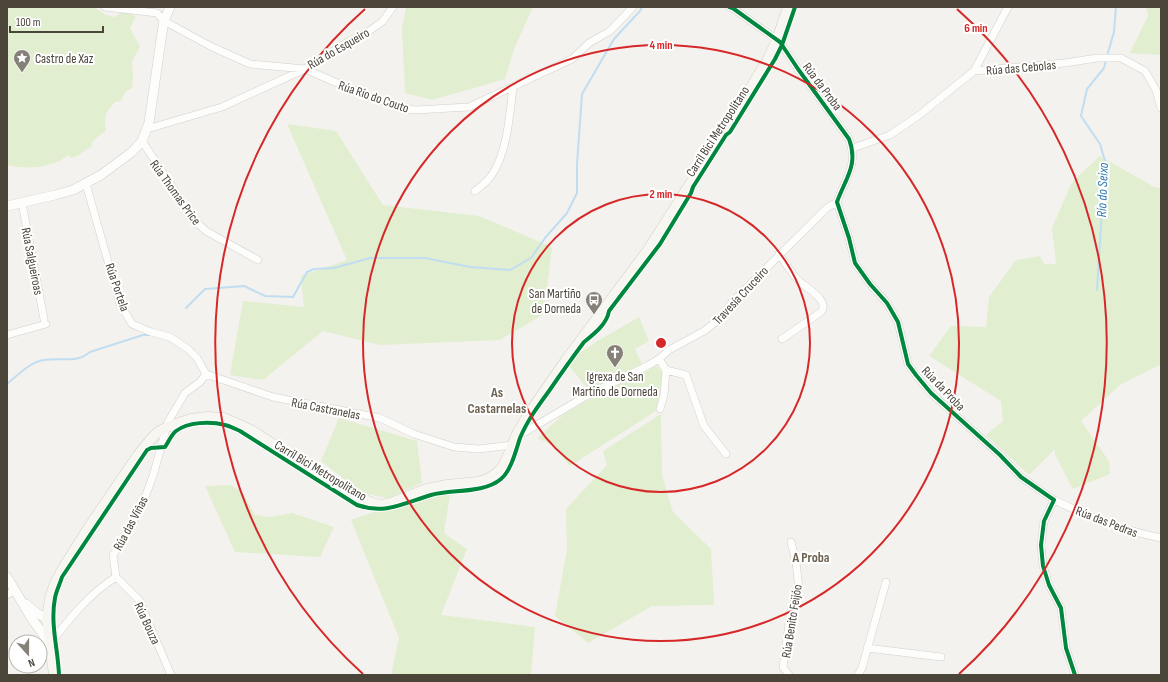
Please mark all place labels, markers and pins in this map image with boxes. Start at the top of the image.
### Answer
place icon: Castro de Xaz [12,48,32,73]
place label: Castro de Xaz [35,51,94,67]
place label: San Martiño de Dorneda [529,286,581,317]
bus stop icon: San Martiño de Dorneda [584,290,604,315]
centre of rings [654,336,668,350]
church icon: Igrexa de San Martiño de Dorneda [605,343,625,368]
place label: Igrexa de San Martiño de Dorneda [572,369,658,400]

